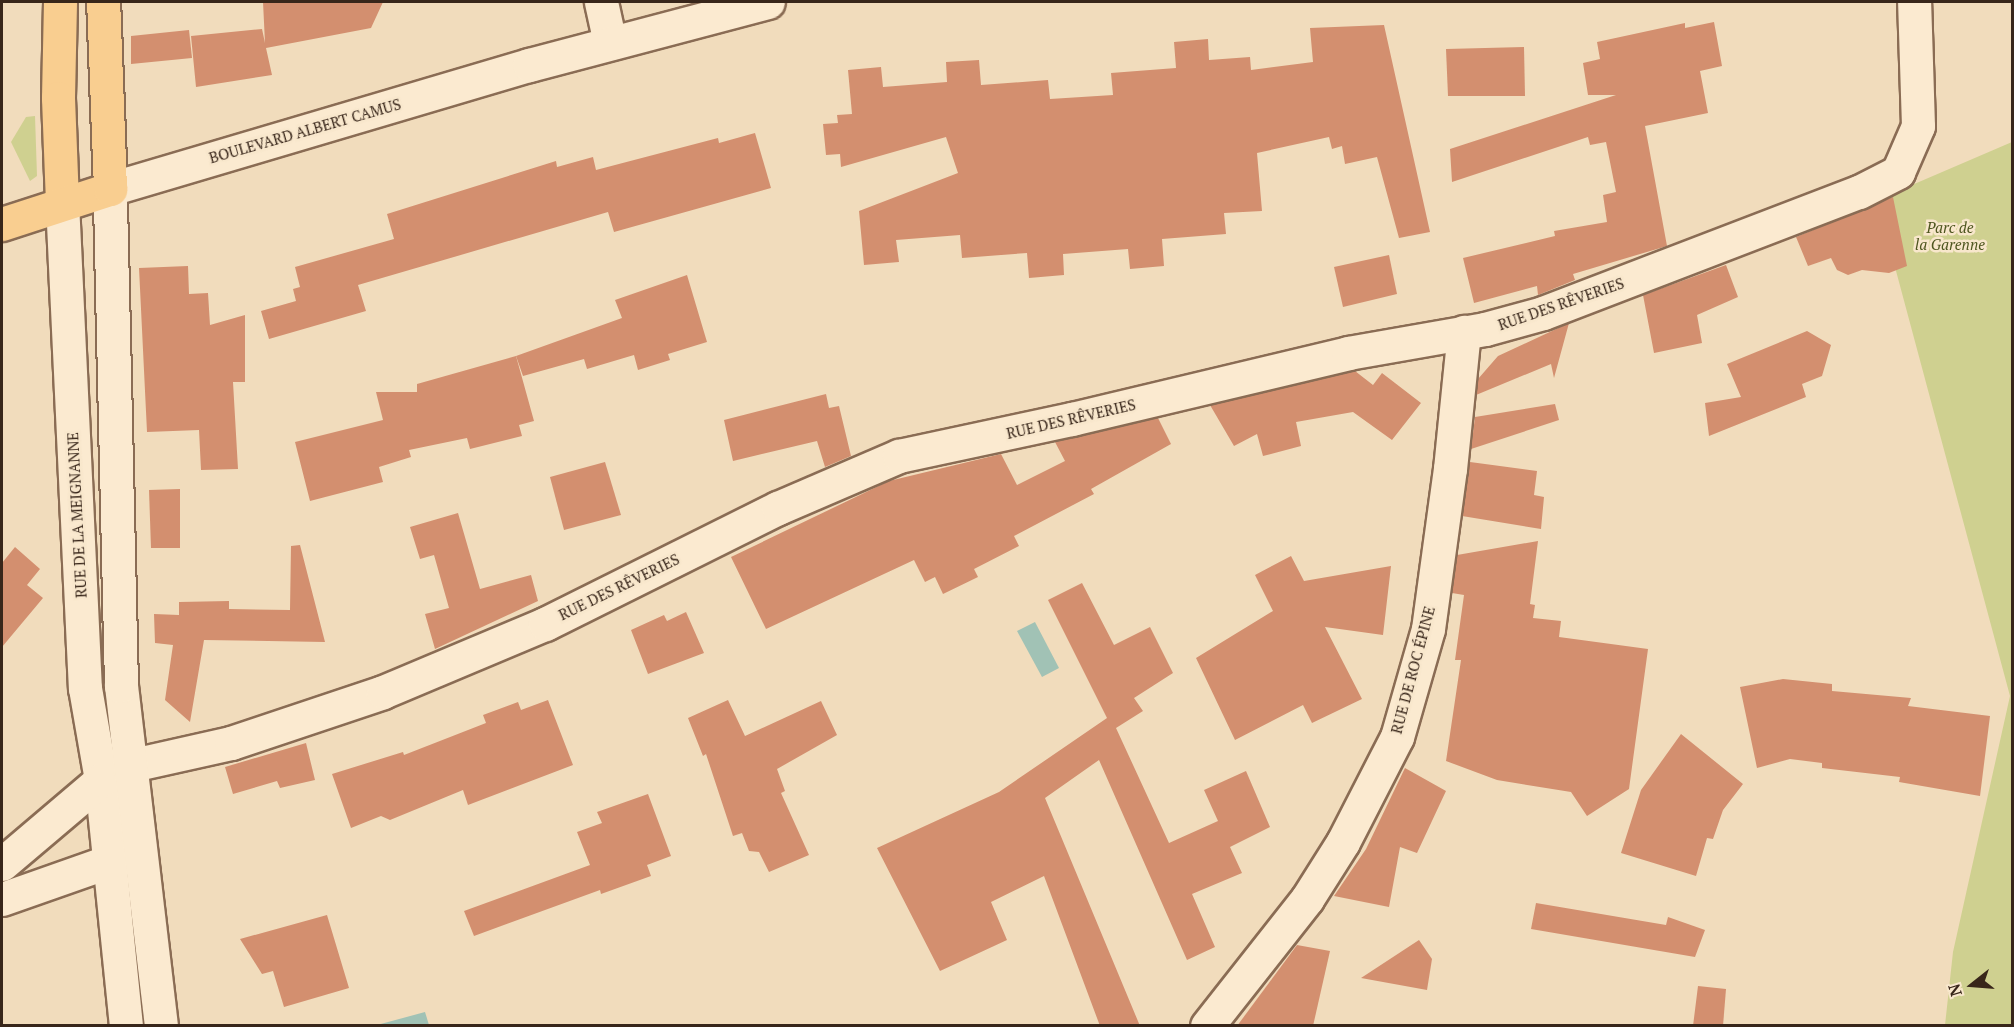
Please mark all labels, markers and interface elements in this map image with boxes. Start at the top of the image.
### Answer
street label: BOULEVARD ALBERT CAMUS [207,95,403,167]
park label: Parc de la Garenne [1915,218,1985,253]
street label: RUE DES RÊVERIES [1496,274,1626,334]
street label: RUE DES RÊVERIES [1005,395,1137,443]
street label: RUE DE LA MEIGNANNE [64,431,90,599]
street label: RUE DES RÊVERIES [556,550,682,624]
street label: RUE DE ROC ÉPINE [1387,604,1439,736]
north arrow [1942,955,2002,1015]
text: N [1942,981,1967,999]

